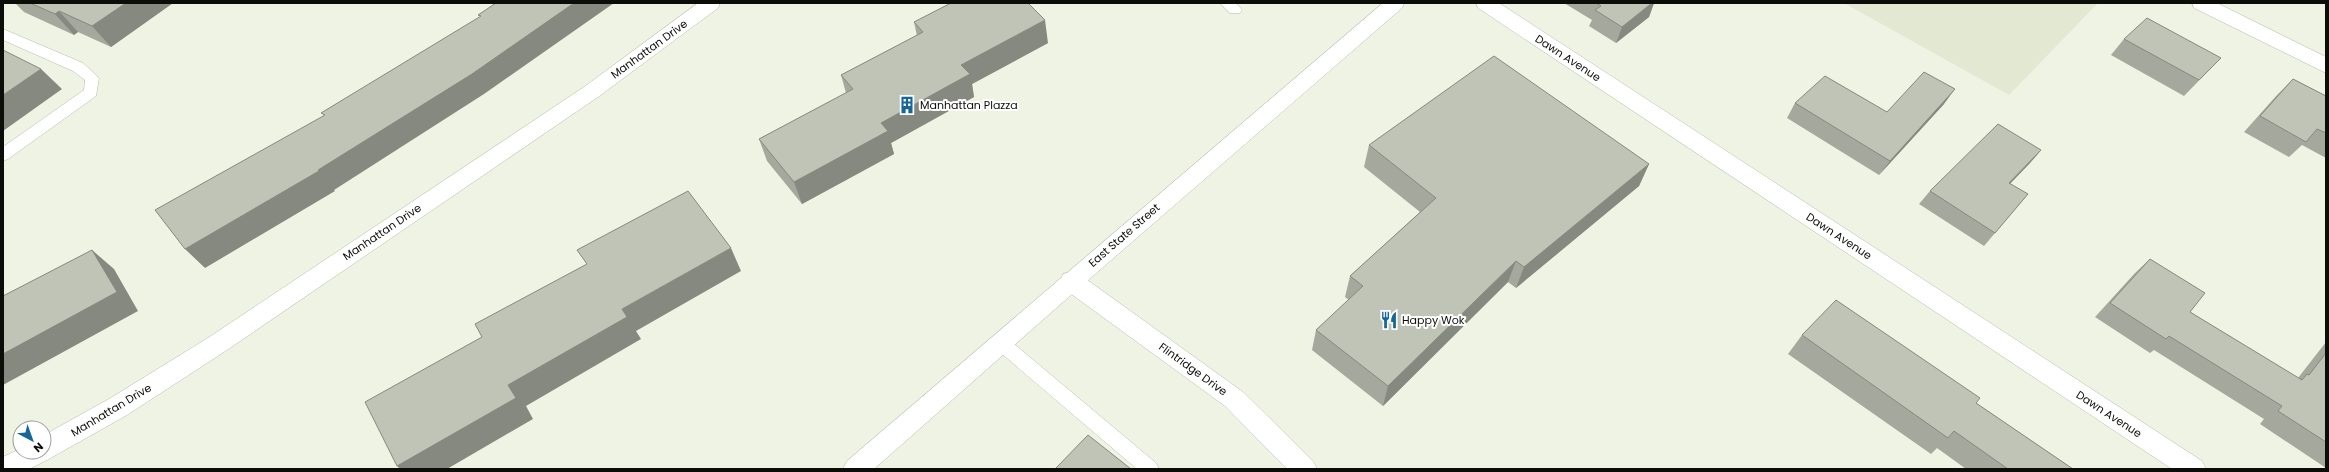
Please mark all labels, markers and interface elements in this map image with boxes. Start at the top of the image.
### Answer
street label: Manhattan Drive [607,16,691,82]
street label: Dawn Avenue [1532,31,1604,85]
building icon: Manhattan Plazza [897,95,917,115]
place label: Manhattan Plazza [920,97,1018,113]
street label: Manhattan Drive [340,200,425,264]
street label: East State Street [1085,200,1163,270]
street label: Dawn Avenue [1803,209,1875,263]
restaurant icon: Happy Wok [1379,310,1399,330]
place label: Happy Wok [1402,312,1465,328]
street label: Flintridge Drive [1156,339,1231,399]
street label: Manhattan Drive [68,380,154,440]
street label: Dawn Avenue [2073,387,2145,441]
north arrow [12,420,52,460]
text: N [30,439,47,456]

